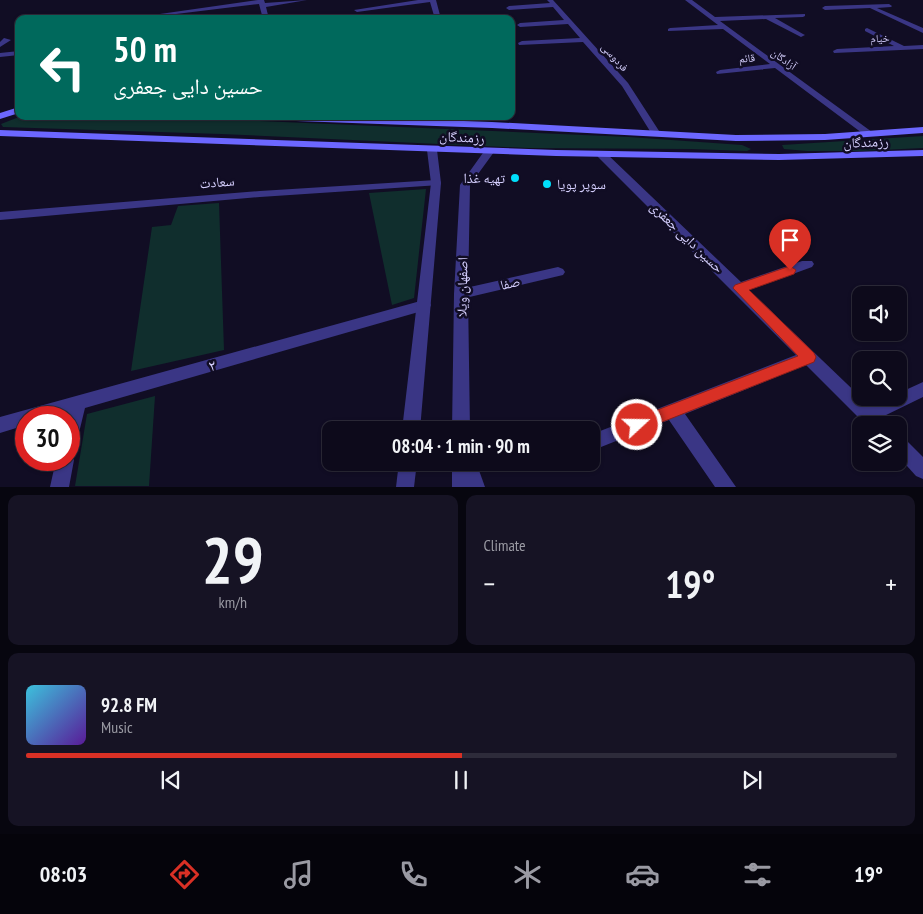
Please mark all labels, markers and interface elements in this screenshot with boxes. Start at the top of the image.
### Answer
text: 50 m [113,26,177,72]
street label: خیام [870,31,890,45]
icon: left [30,35,95,100]
street label: فردوسی [599,40,632,74]
street label: آزادگان [769,45,800,73]
street label: قائم [738,50,756,67]
text: حسین دایی جعفری [113,72,263,100]
street label: رزمندگان [439,127,485,147]
street label: رزمندگان [843,132,889,152]
place label: تهیه غذا [463,169,505,187]
street label: سعادت [199,172,235,192]
marker: تهیه غذا [509,172,521,184]
place label: سوپر پویا [557,175,606,193]
marker: سوپر پویا [541,178,553,190]
street label: حسین دایی جعفری [646,197,728,277]
pin [769,219,811,270]
icon: arrive [776,226,804,254]
street label: اصفهان ویلا [452,257,472,317]
street label: صفا [498,272,522,294]
map controls [852,286,907,471]
button: sound [852,286,907,341]
button: search [852,351,907,406]
street label: ۲ [206,354,218,376]
position arrow [610,398,662,450]
speed limit sign: 30 [15,406,80,471]
button: layers [852,416,907,471]
text: 08:04 · 1 min · 90 m [392,434,530,458]
text: 29 [202,517,264,601]
text: Climate [484,535,526,555]
text: 19° [665,559,715,608]
text: − [484,565,495,602]
text: + [885,565,897,602]
text: km/h [219,592,247,612]
text: 92.8 FM [101,693,157,717]
text: Music [101,717,133,737]
icon: previous [157,766,185,794]
icon: pause [447,766,475,794]
icon: next [738,766,766,794]
icon: directions [167,857,202,892]
icon: music [281,857,316,892]
icon: phone [396,857,431,892]
icon: climate [510,857,545,892]
icon: car [625,857,660,892]
icon: filters [740,857,775,892]
text: 08:03 [40,860,87,888]
text: 19° [854,860,883,888]

